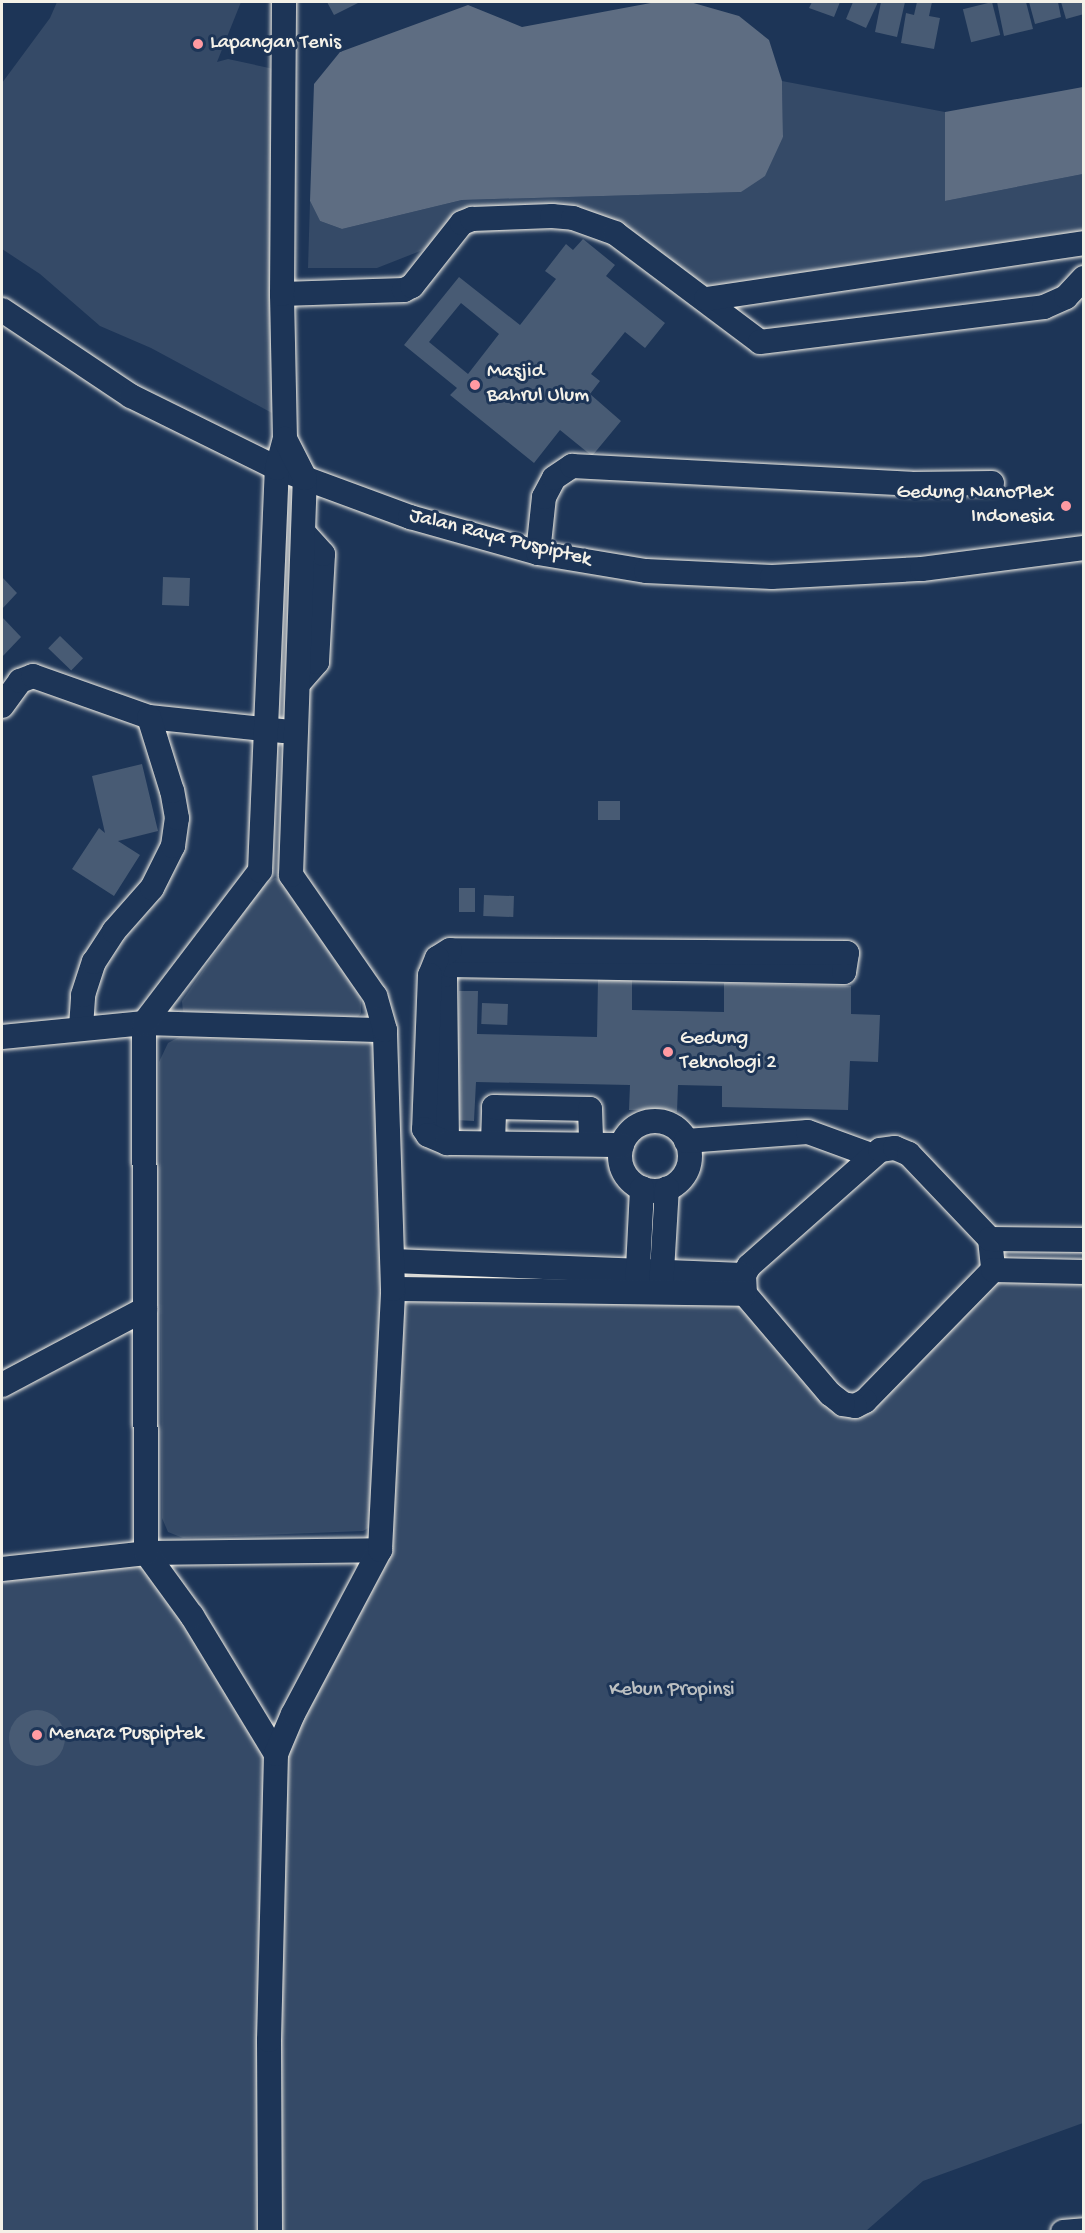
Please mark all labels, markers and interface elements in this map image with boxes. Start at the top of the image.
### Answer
place label: Lapangan Tenis [210,31,341,57]
marker: Lapangan Tenis [191,37,205,51]
place label: Masjid Bahrul Ulum [487,360,589,410]
marker: Masjid Bahrul Ulum [468,378,482,392]
place label: Gedung NanoPlex Indonesia [897,481,1054,531]
marker: Gedung NanoPlex Indonesia [1059,499,1073,513]
street label: Jalan Raya Puspiptek [406,504,594,574]
place label: Gedung Teknologi 2 [680,1027,776,1077]
marker: Gedung Teknologi 2 [661,1045,675,1059]
park label: Kebun Propinsi [609,1678,735,1704]
place label: Menara Puspiptek [49,1722,203,1748]
marker: Menara Puspiptek [30,1728,44,1742]

